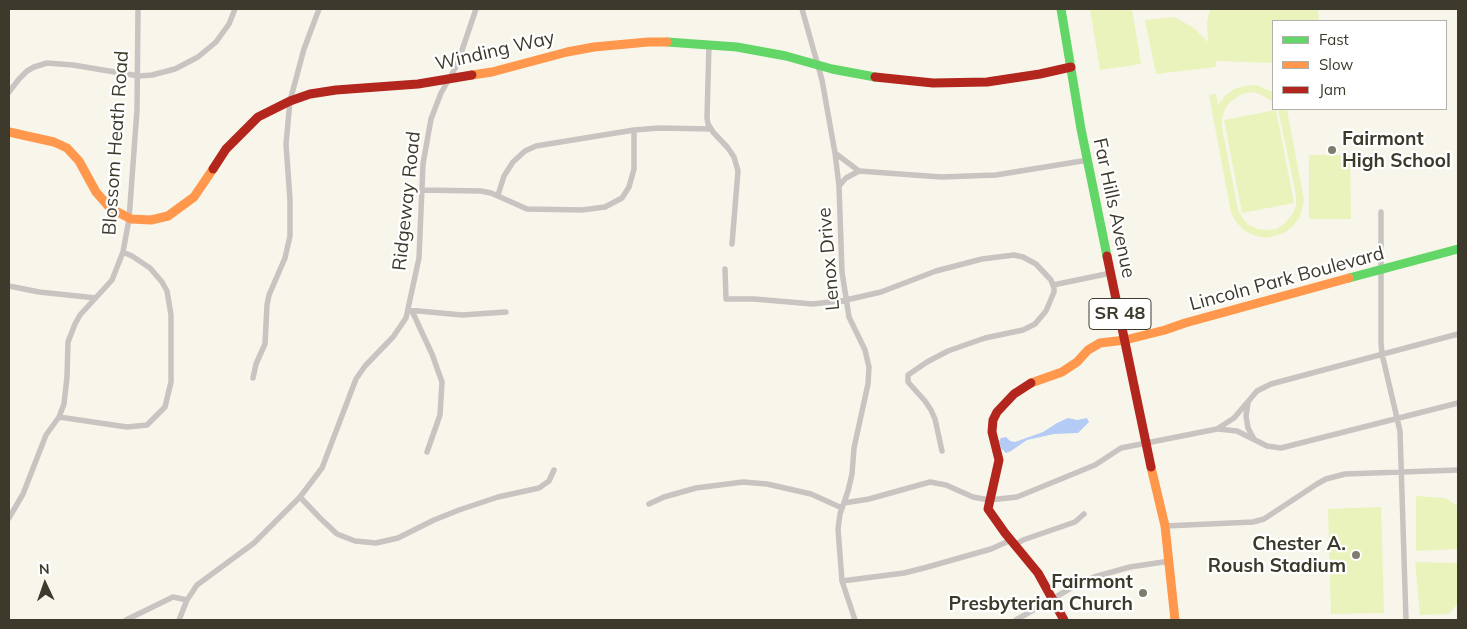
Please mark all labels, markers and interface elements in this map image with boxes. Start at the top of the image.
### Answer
legend [1272,20,1447,110]
street label: Winding Way [433,26,557,76]
text: Fast [1319,30,1349,49]
street label: Blossom Heath Road [98,50,134,236]
text: Slow [1319,55,1353,74]
text: Jam [1319,80,1346,99]
place label: Fairmont High School [1342,128,1451,172]
street label: Ridgeway Road [388,130,426,272]
street label: Far Hills Avenue [1088,136,1140,280]
marker: Fairmont High School [1326,144,1338,156]
street label: Lenox Drive [813,207,845,311]
street label: Lincoln Park Boulevard [1187,242,1387,316]
road number: SR 48 [1089,298,1151,329]
place label: Chester A. Roush Stadium [1208,533,1346,577]
marker: Chester A. Roush Stadium [1350,549,1362,561]
north arrow [20,559,70,609]
text: N [38,560,50,578]
place label: Fairmont Presbyterian Church [949,571,1133,615]
marker: Fairmont Presbyterian Church [1137,587,1149,599]

